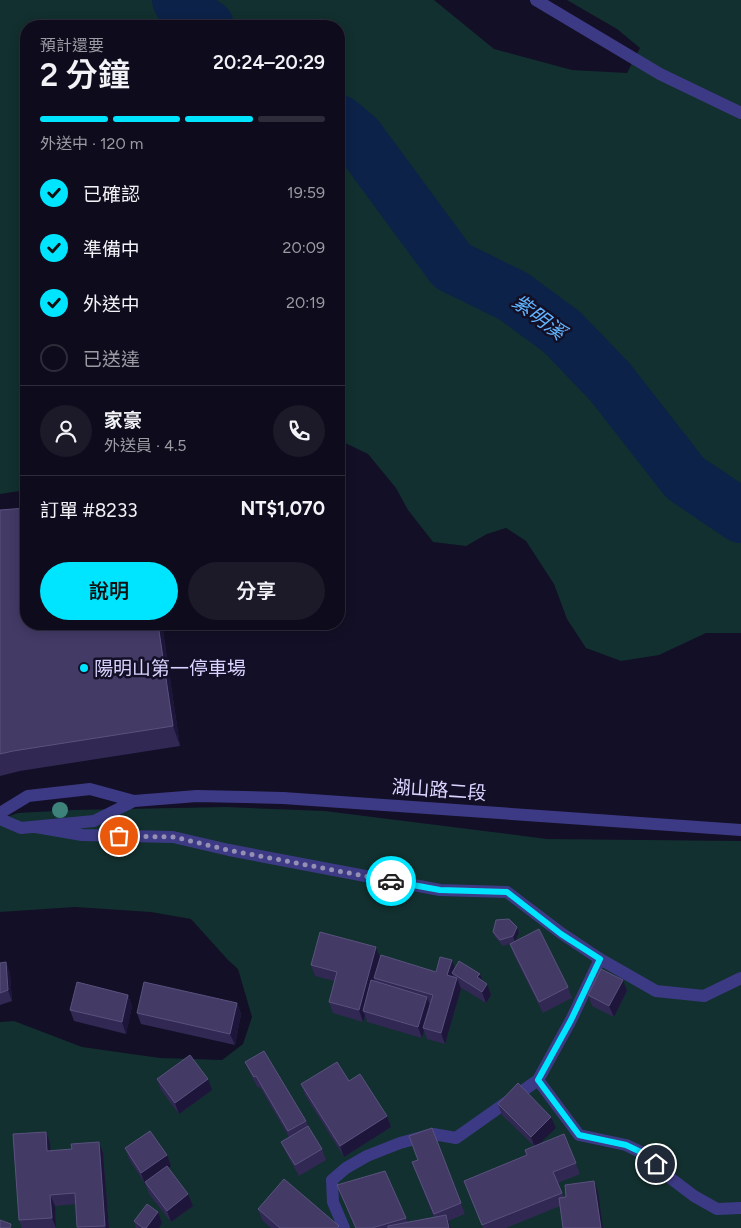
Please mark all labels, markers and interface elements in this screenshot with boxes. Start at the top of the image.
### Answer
text: 預計還要 [40,36,104,55]
text: 20:24–20:29 [213,51,325,74]
text: 2 分鐘 [40,56,130,94]
text: 外送中 · 120 m [40,134,143,153]
icon: check [40,179,68,207]
text: 已確認 [83,183,140,206]
text: 19:59 [287,183,325,202]
icon: check [40,234,68,262]
text: 準備中 [83,238,140,261]
text: 20:09 [282,238,325,257]
icon: check [40,289,68,317]
water label: 紫明溪 [508,289,573,346]
text: 外送中 [83,293,140,316]
text: 20:19 [286,293,325,312]
text: 已送達 [83,348,140,371]
button: person [40,405,92,457]
button: phone [273,405,325,457]
text: 家豪 [104,409,142,432]
text: 外送員 · 4.5 [104,436,186,455]
text: NT$1,070 [241,497,325,520]
text: 訂單 #8233 [40,499,138,522]
button: 說明 [40,562,178,620]
button: 分享 [188,562,325,620]
place label: 陽明山第一停車場 [94,657,246,680]
marker: 陽明山第一停車場 [78,662,90,674]
street label: 湖山路二段 [391,775,487,805]
pin [98,815,140,857]
icon: bag [105,822,133,850]
courier [366,856,416,906]
icon: car [377,867,405,895]
pin [635,1143,677,1185]
icon: home [642,1150,670,1178]

